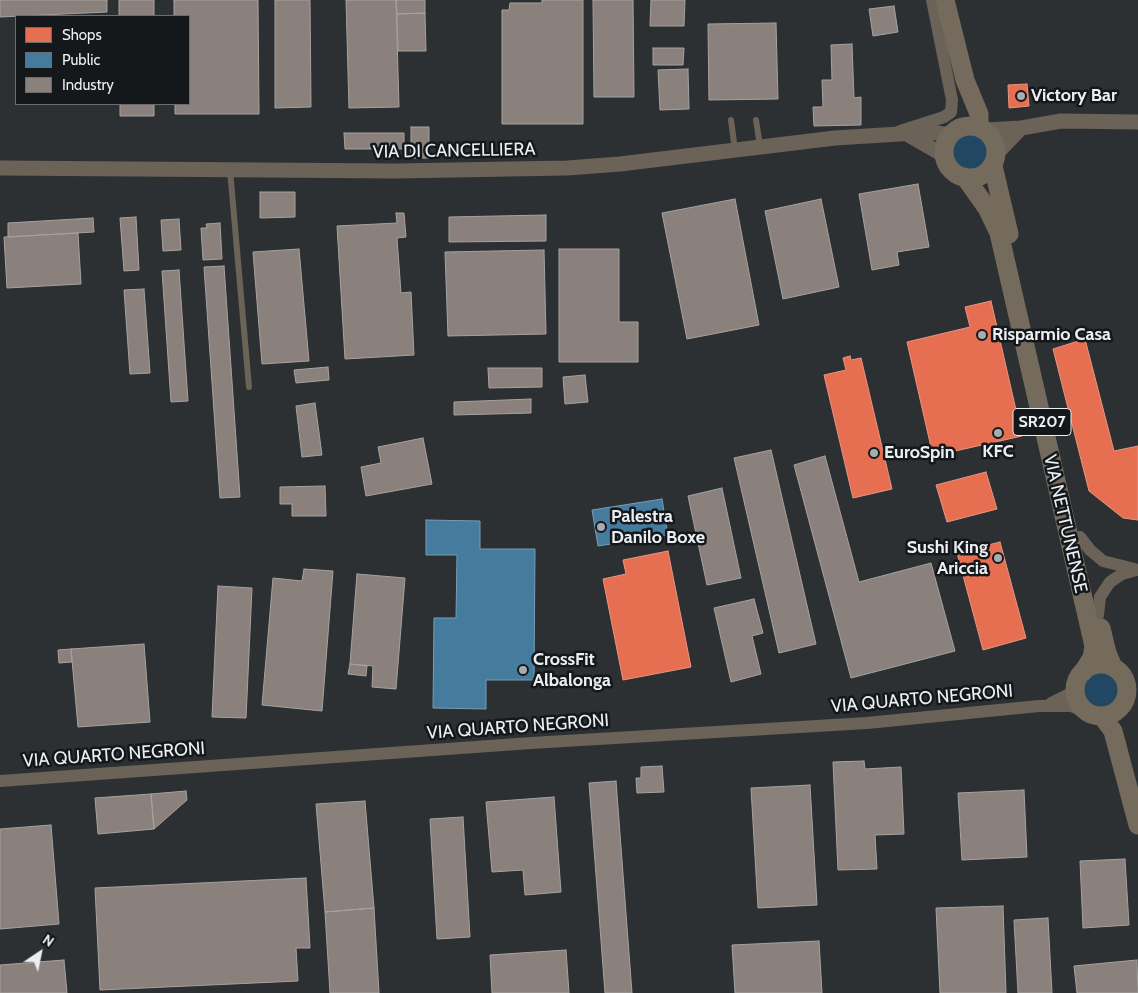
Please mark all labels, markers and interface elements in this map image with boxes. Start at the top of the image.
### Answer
legend [15,15,190,105]
text: Shops [62,26,102,44]
text: Public [62,51,100,69]
text: Industry [62,76,114,94]
place label: Victory Bar [1031,85,1117,107]
marker: Victory Bar [1015,90,1027,102]
street label: VIA DI CANCELLIERA [372,139,536,163]
place label: Risparmio Casa [992,324,1111,346]
marker: Risparmio Casa [976,329,988,341]
road number: SR207 [1013,408,1071,436]
marker: KFC [992,427,1004,439]
place label: KFC [982,441,1014,463]
place label: EuroSpin [884,442,955,464]
marker: EuroSpin [868,447,880,459]
street label: VIA NETTUNENSE [1039,453,1091,595]
place label: Palestra Danilo Boxe [611,506,705,548]
marker: Palestra Danilo Boxe [595,521,607,533]
place label: Sushi King Ariccia [907,537,988,580]
marker: Sushi King Ariccia [992,552,1004,564]
place label: CrossFit Albalonga [533,649,611,692]
marker: CrossFit Albalonga [517,664,529,676]
street label: VIA QUARTO NEGRONI [830,680,1014,718]
street label: VIA QUARTO NEGRONI [426,710,610,744]
street label: VIA QUARTO NEGRONI [22,738,206,772]
north arrow [15,928,65,978]
text: N [39,930,58,951]

